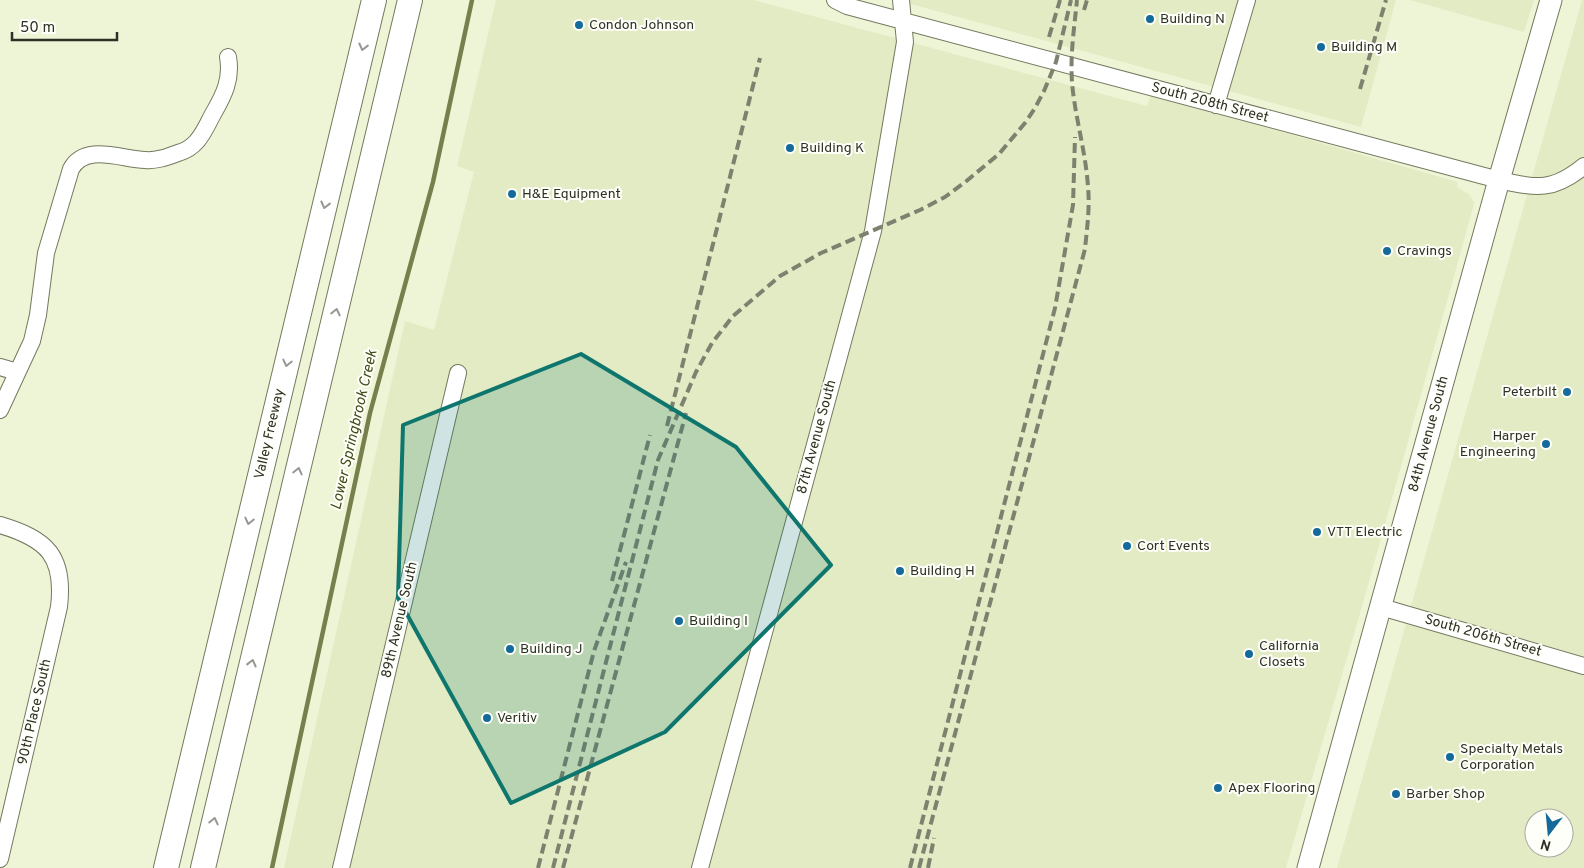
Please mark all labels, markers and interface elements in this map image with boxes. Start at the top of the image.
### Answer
scale bar [12,10,118,42]
place label: Building N [1160,11,1225,28]
marker: Building N [1144,13,1156,25]
place label: Condon Johnson [589,17,694,34]
text: 50 m [20,19,55,38]
marker: Condon Johnson [573,19,585,31]
place label: Building M [1331,39,1397,56]
marker: Building M [1315,41,1327,53]
one-way arrow [358,43,369,52]
street label: South 208th Street [1150,79,1270,127]
place label: Building K [800,140,864,157]
marker: Building K [784,142,796,154]
place label: H&E Equipment [522,186,621,203]
marker: H&E Equipment [506,188,518,200]
one-way arrow [320,201,331,210]
place label: Cravings [1397,243,1452,260]
marker: Cravings [1381,245,1393,257]
one-way arrow [330,308,341,317]
water label: Lower Springbrook Creek [327,348,383,512]
one-way arrow [282,359,293,368]
street label: 84th Avenue South [1405,374,1453,494]
street label: 87th Avenue South [794,378,840,496]
place label: Peterbilt [1502,384,1557,401]
marker: Peterbilt [1561,386,1573,398]
street label: Valley Freeway [251,387,289,481]
place label: Harper Engineering [1460,428,1537,461]
marker: Harper Engineering [1540,438,1552,450]
one-way arrow [292,466,303,475]
one-way arrow [244,517,255,526]
place label: VTT Electric [1327,524,1403,541]
marker: VTT Electric [1311,526,1323,538]
place label: Cort Events [1137,538,1210,555]
marker: Cort Events [1121,540,1133,552]
street label: 89th Avenue South [378,560,422,680]
place label: Building H [910,563,975,580]
marker: Building H [894,565,906,577]
street label: South 206th Street [1423,611,1543,661]
place label: Building I [689,613,748,630]
marker: Building I [673,615,685,627]
place label: California Closets [1259,638,1319,671]
place label: Building J [520,641,583,658]
marker: Building J [504,643,516,655]
marker: California Closets [1243,648,1255,660]
street label: 90th Place South [15,657,55,767]
one-way arrow [246,658,257,667]
place label: Veritiv [497,710,537,727]
marker: Veritiv [481,712,493,724]
place label: Specialty Metals Corporation [1460,741,1563,774]
marker: Specialty Metals Corporation [1444,751,1456,763]
place label: Apex Flooring [1228,780,1316,797]
marker: Apex Flooring [1212,782,1224,794]
place label: Barber Shop [1406,786,1485,803]
marker: Barber Shop [1390,788,1402,800]
north arrow [1524,808,1574,858]
one-way arrow [208,816,219,825]
text: N [1539,834,1553,854]

